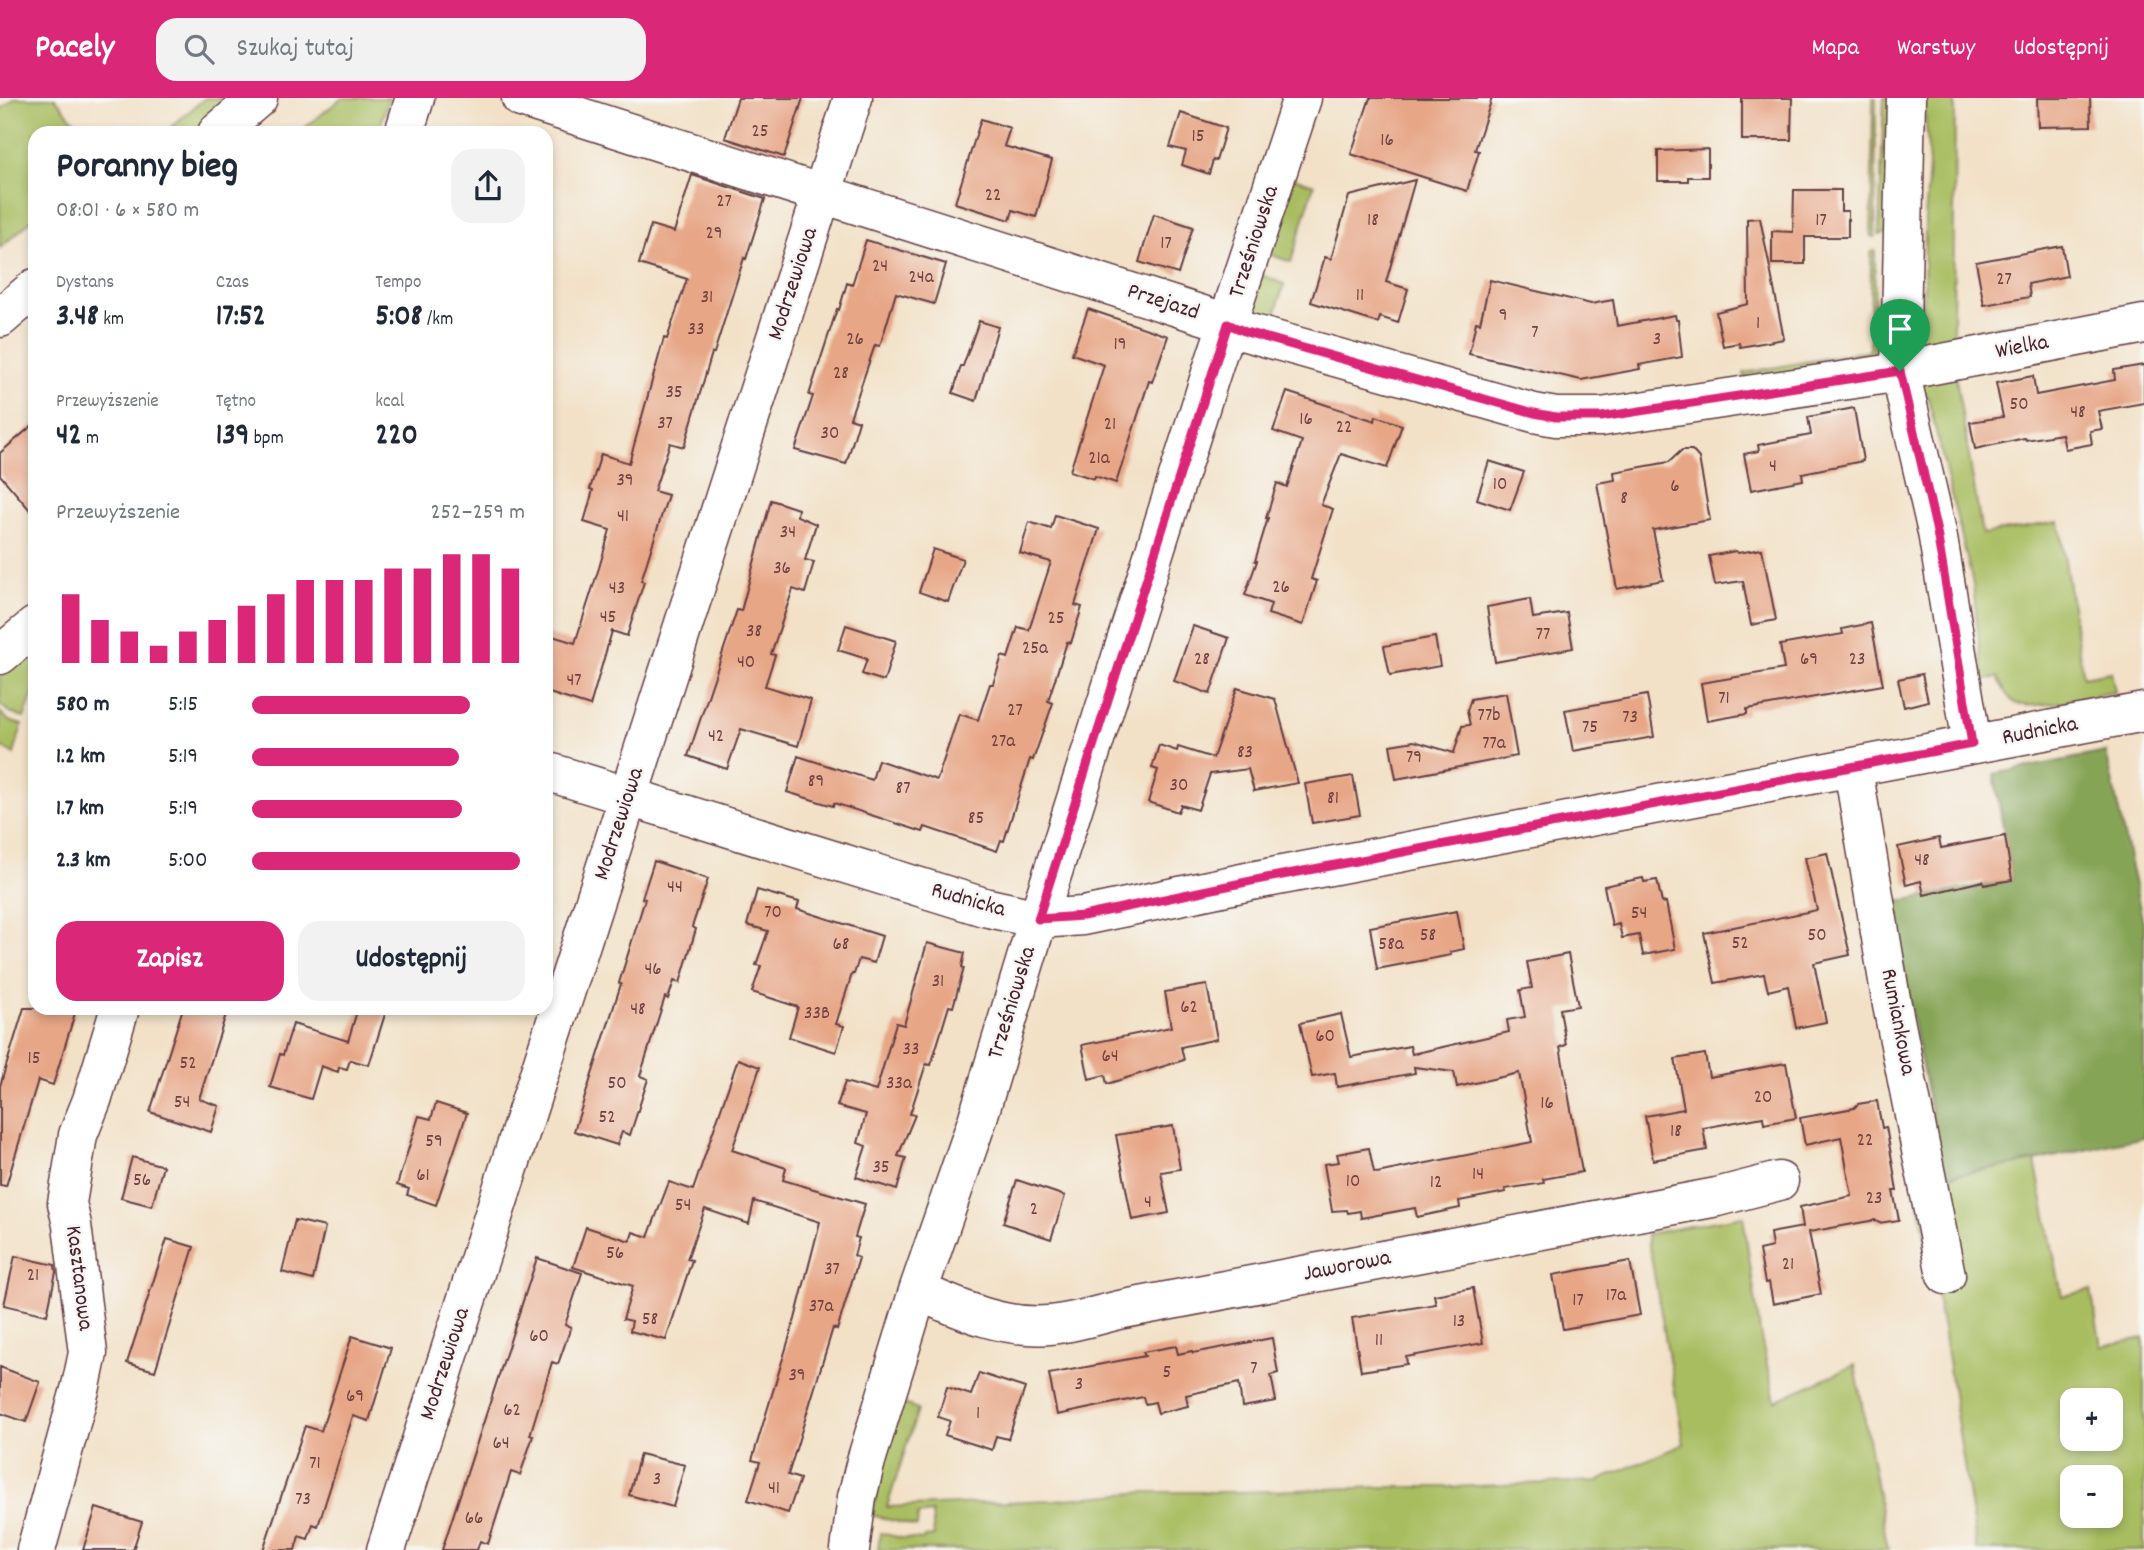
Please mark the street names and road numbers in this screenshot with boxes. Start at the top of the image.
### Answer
street label: Trześniowska [1221,180,1289,302]
street label: Modrzewiowa [760,222,828,345]
street label: Przejazd [1123,276,1203,330]
street label: Wielka [1993,326,2052,369]
street label: Rudnicka [1999,708,2082,755]
street label: Modrzewiowa [586,762,654,885]
street label: Rudnicka [927,875,1010,928]
street label: Trześniowska [980,941,1046,1063]
street label: Rumiankowa [1871,966,1924,1079]
street label: Kasztanowa [55,1224,101,1334]
street label: Jaworowa [1300,1242,1395,1292]
street label: Modrzewiowa [412,1302,480,1425]

